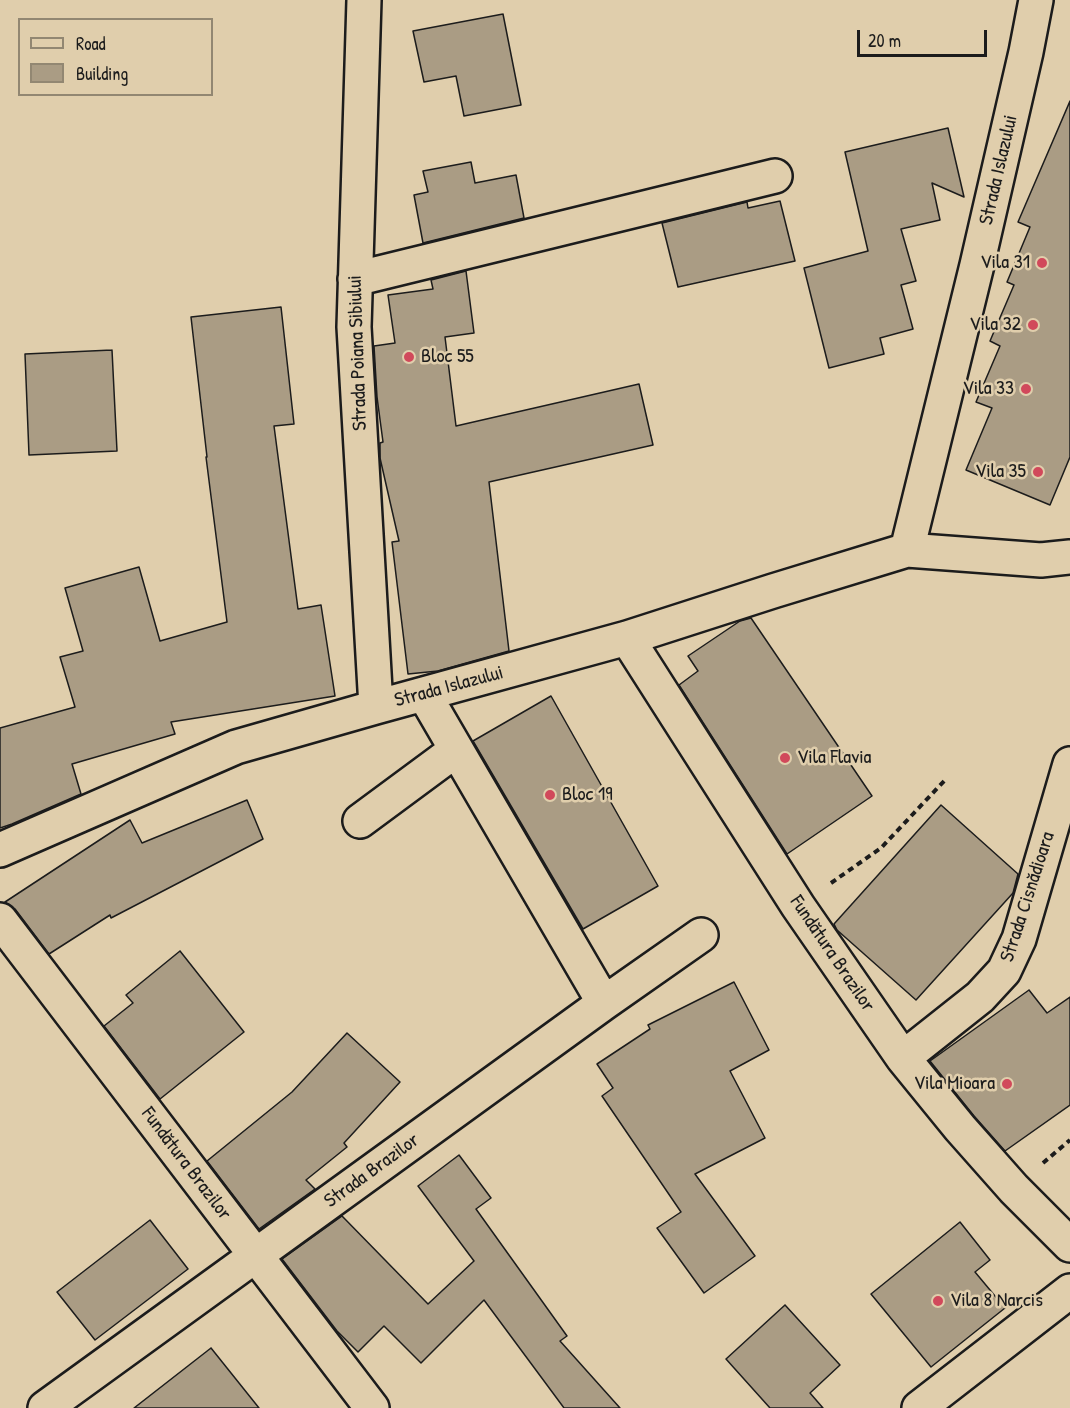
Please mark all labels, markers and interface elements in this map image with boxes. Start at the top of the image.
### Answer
legend [18,18,213,96]
scale bar [860,18,990,56]
text: 20 m [868,28,901,53]
text: Road [76,31,106,56]
text: Building [76,61,128,86]
street label: Strada Islazului [975,113,1023,227]
place label: Vila 31 [980,251,1030,275]
marker: Vila 31 [1035,256,1049,270]
street label: Strada Poiana Sibiului [343,275,373,431]
place label: Vila 32 [969,313,1021,337]
marker: Vila 32 [1026,318,1040,332]
place label: Bloc 55 [421,345,474,369]
marker: Bloc 55 [402,350,416,364]
place label: Vila 33 [963,377,1014,401]
marker: Vila 33 [1019,382,1033,396]
place label: Vila 35 [975,460,1026,484]
marker: Vila 35 [1031,465,1045,479]
street label: Strada Islazului [392,661,506,713]
place label: Vila Flavia [797,746,871,770]
marker: Vila Flavia [778,751,792,765]
place label: Bloc 19 [562,783,612,807]
marker: Bloc 19 [543,788,557,802]
street label: Strada Cisnădioara [996,829,1060,965]
street label: Fundătura Brazilor [784,891,880,1017]
place label: Vila Mioara [914,1072,995,1096]
marker: Vila Mioara [1000,1077,1014,1091]
street label: Fundătura Brazilor [136,1103,236,1225]
street label: Strada Brazilor [320,1128,424,1214]
place label: Vila 8 Narcis [950,1289,1043,1313]
marker: Vila 8 Narcis [931,1294,945,1308]

